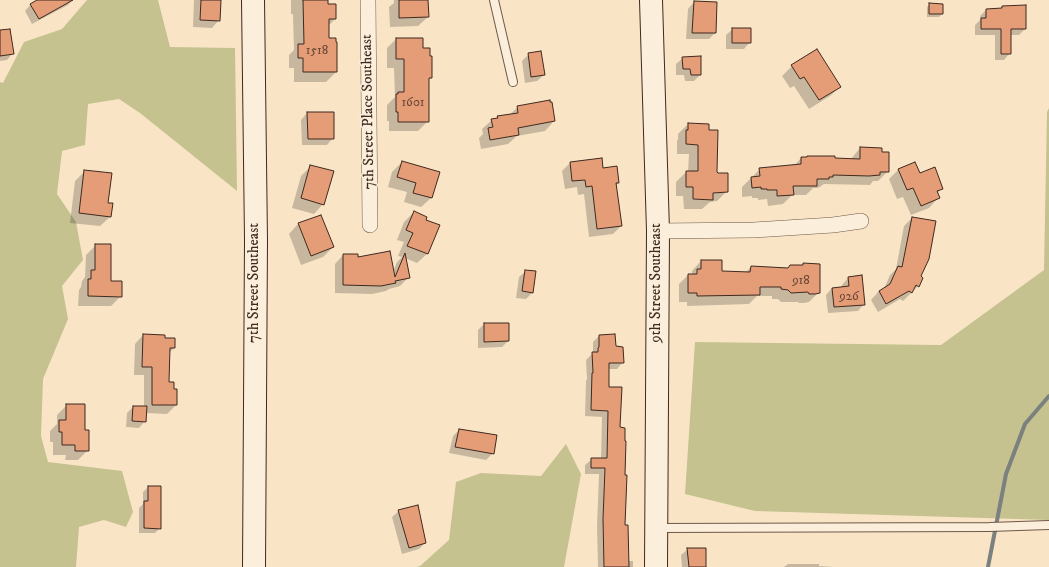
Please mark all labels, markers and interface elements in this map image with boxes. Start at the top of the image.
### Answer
street label: 7th Street Place Southeast [359,34,379,190]
house number: 1518 [306,43,328,59]
house number: 1601 [401,95,425,111]
street label: 7th Street Southeast [246,223,264,343]
street label: 9th Street Southeast [648,223,666,343]
house number: 918 [792,273,810,289]
house number: 926 [839,289,859,305]

